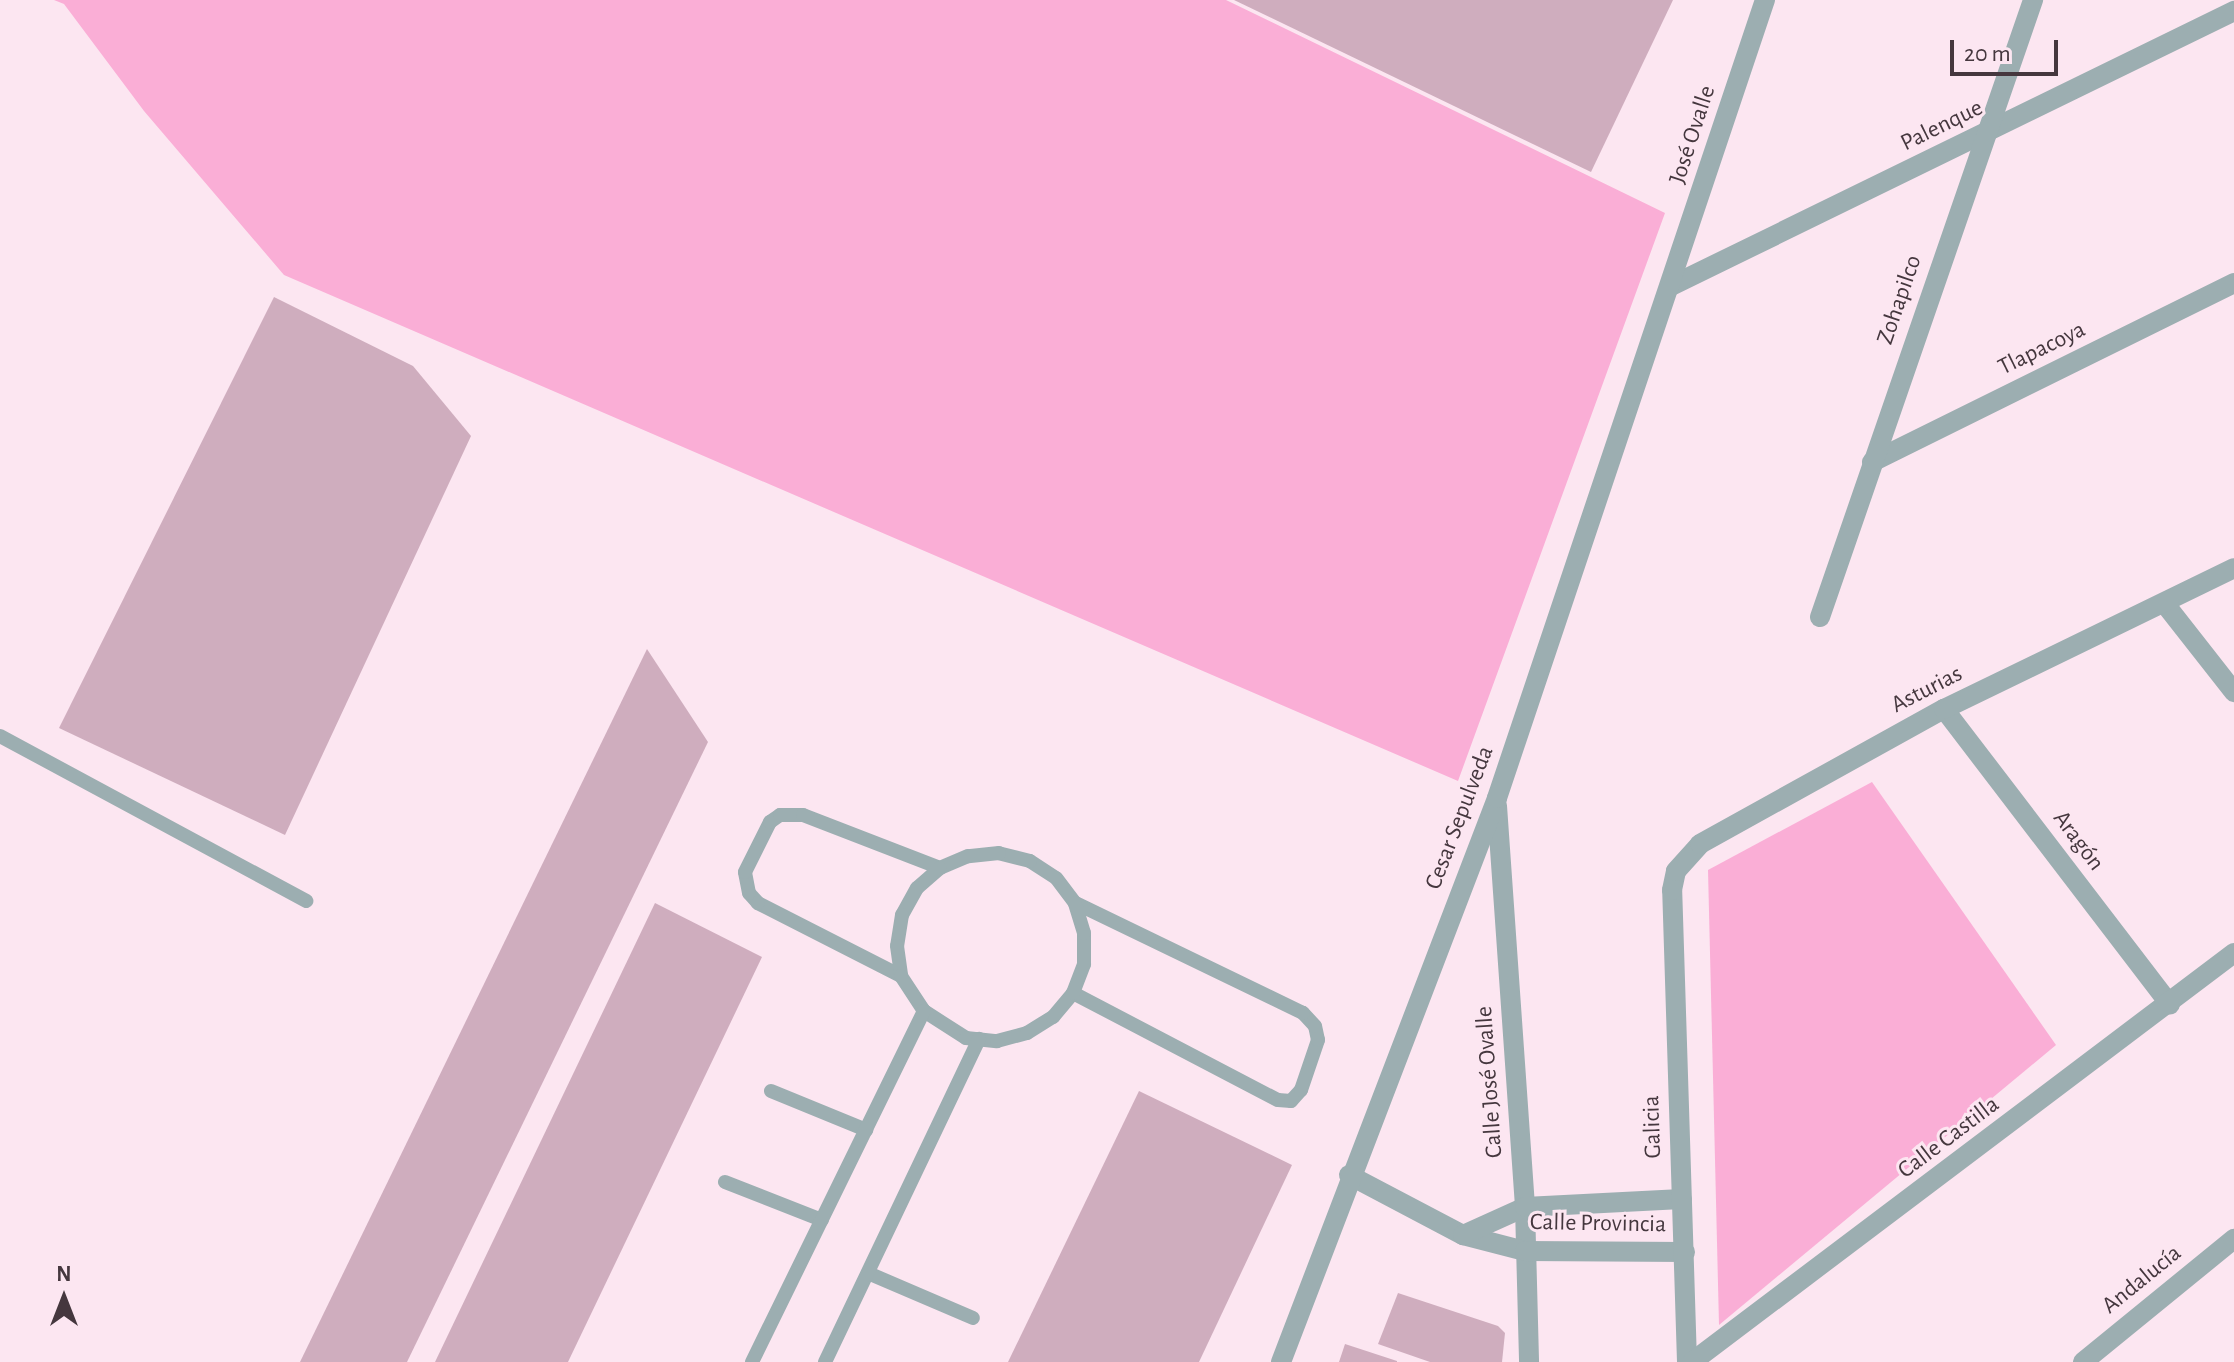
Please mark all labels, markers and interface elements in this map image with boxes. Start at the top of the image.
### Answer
scale bar [1954,24,2062,74]
text: 20 m [1964,42,2011,66]
street label: José Ovalle [1664,82,1722,188]
street label: Palenque [1896,94,1988,158]
street label: Zohapilco [1871,252,1929,348]
street label: Tlapacoya [1994,316,2090,382]
street label: Asturias [1887,660,1967,720]
street label: Cesar Sepulveda [1419,742,1501,894]
street label: Aragón [2046,805,2110,877]
street label: Calle José Ovalle [1470,1005,1510,1159]
street label: Calle Castilla [1893,1091,2005,1185]
street label: Galicia [1638,1095,1668,1159]
street label: Calle Provincia [1530,1208,1666,1240]
street label: Andalucía [2096,1239,2188,1321]
north arrow [24,1258,104,1338]
text: N [56,1263,72,1285]

